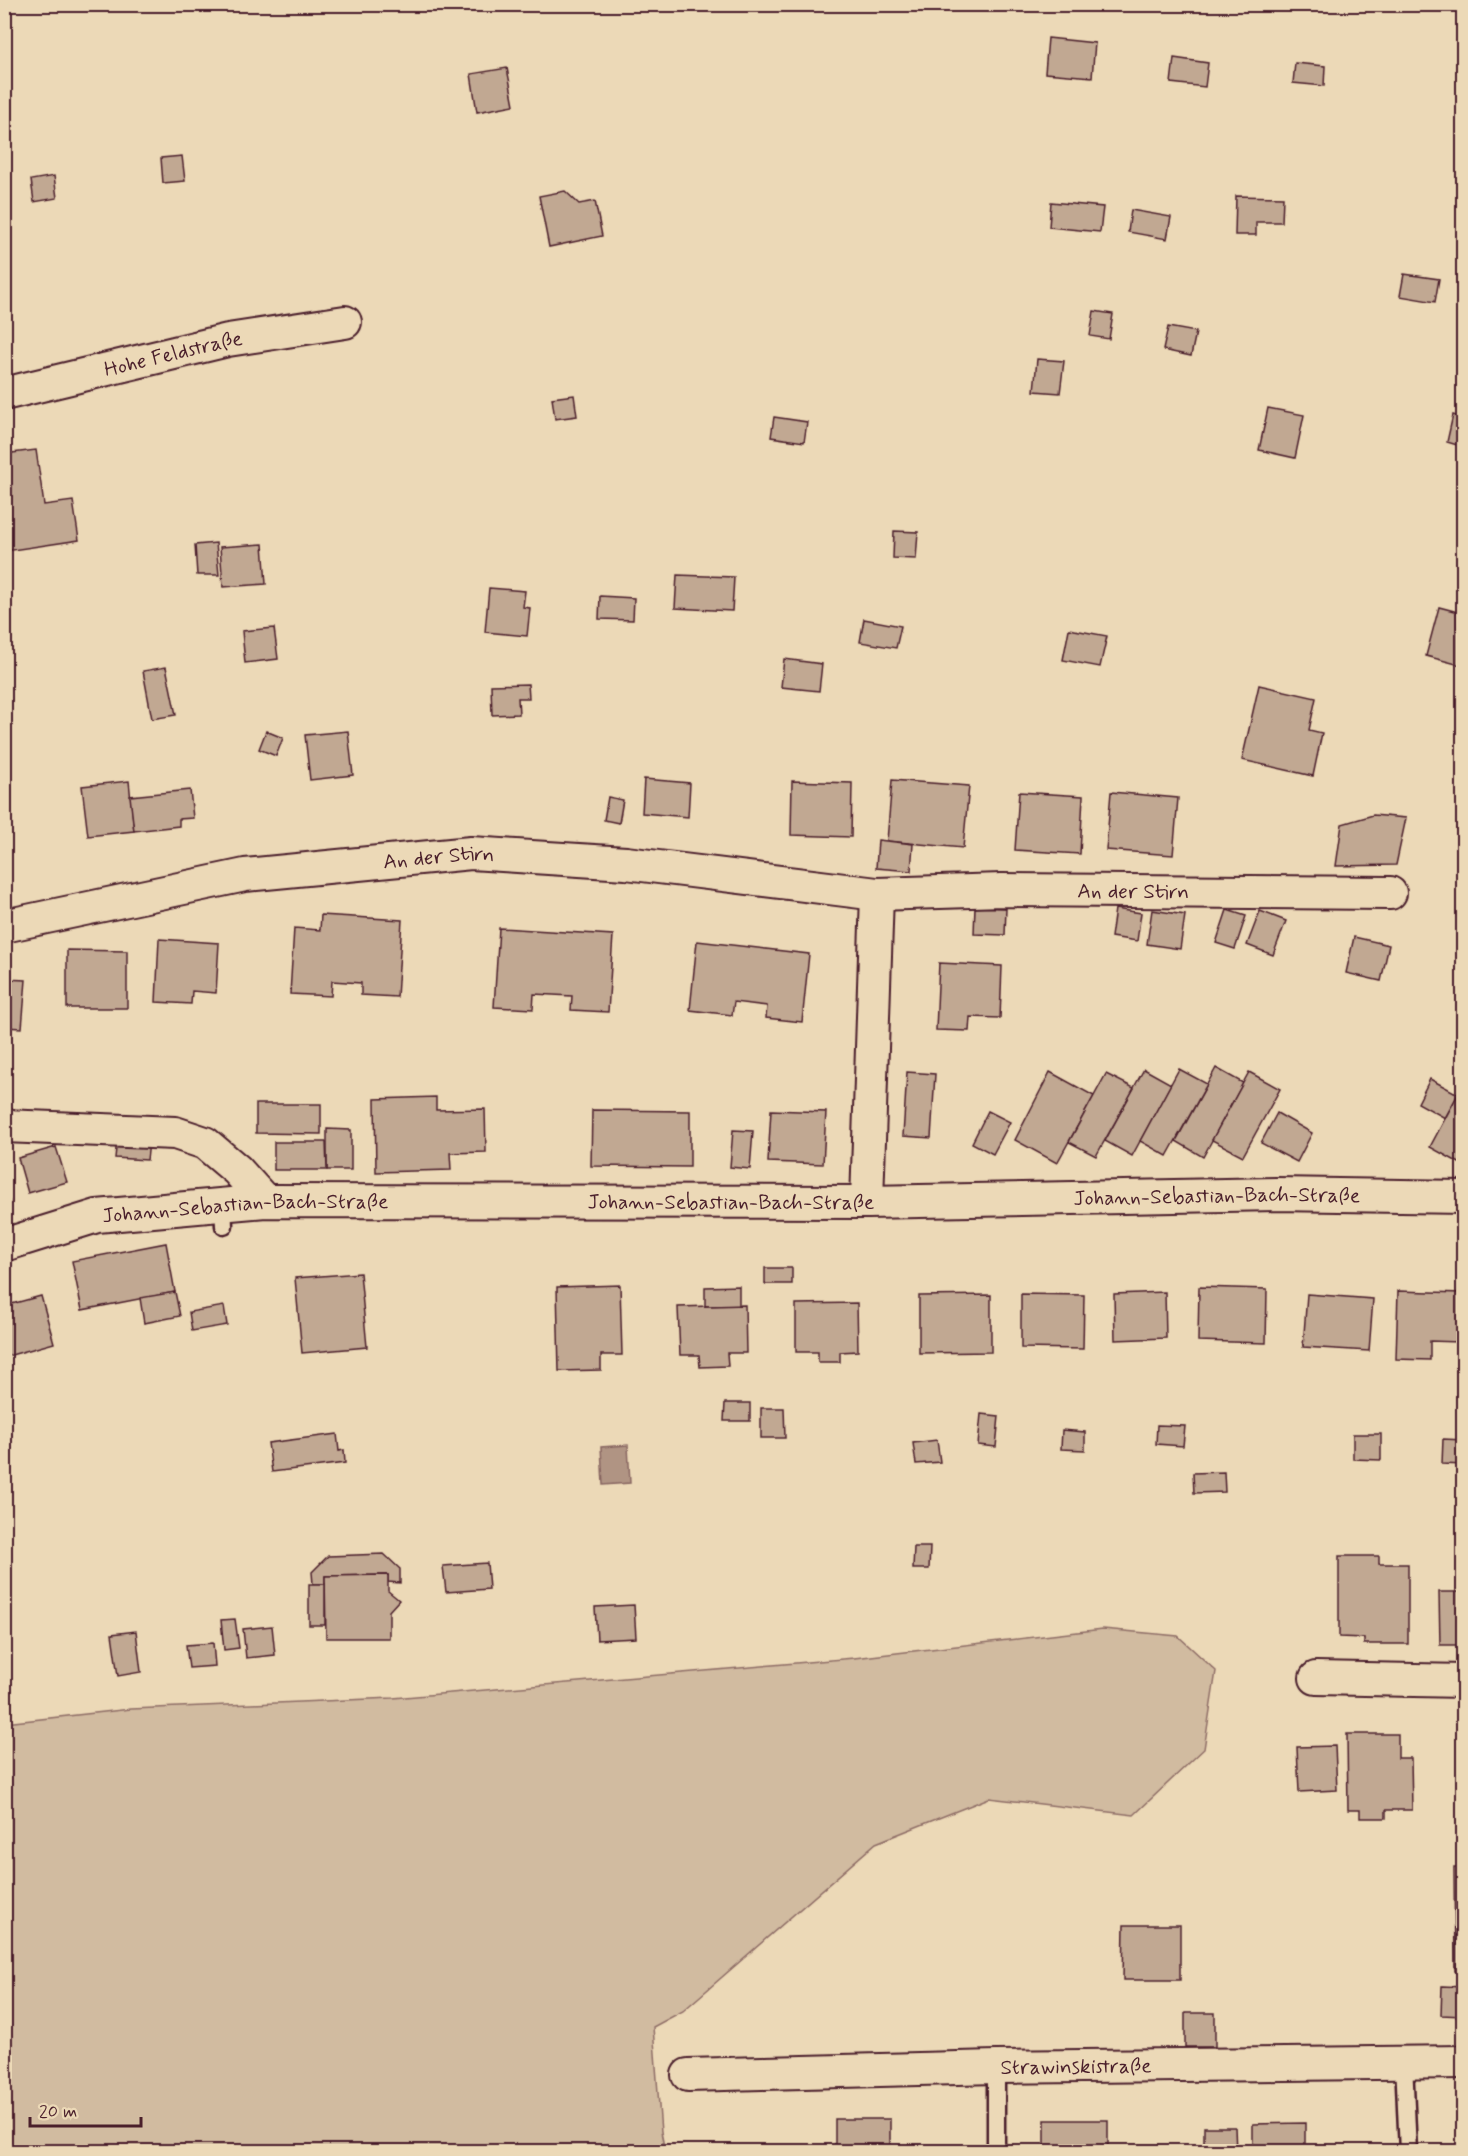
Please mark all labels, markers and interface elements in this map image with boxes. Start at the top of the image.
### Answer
street label: Hohe Feldstraße [101,325,245,384]
street label: An der Stirn [382,840,495,876]
street label: An der Stirn [1077,878,1189,906]
street label: Johann-Sebastian-Bach-Straße [1073,1181,1360,1213]
street label: Johann-Sebastian-Bach-Straße [101,1188,388,1230]
street label: Johann-Sebastian-Bach-Straße [587,1189,875,1217]
street label: Strawinskistraße [1000,2052,1152,2082]
scale bar [30,2090,141,2128]
text: 20 m [39,2100,77,2124]

